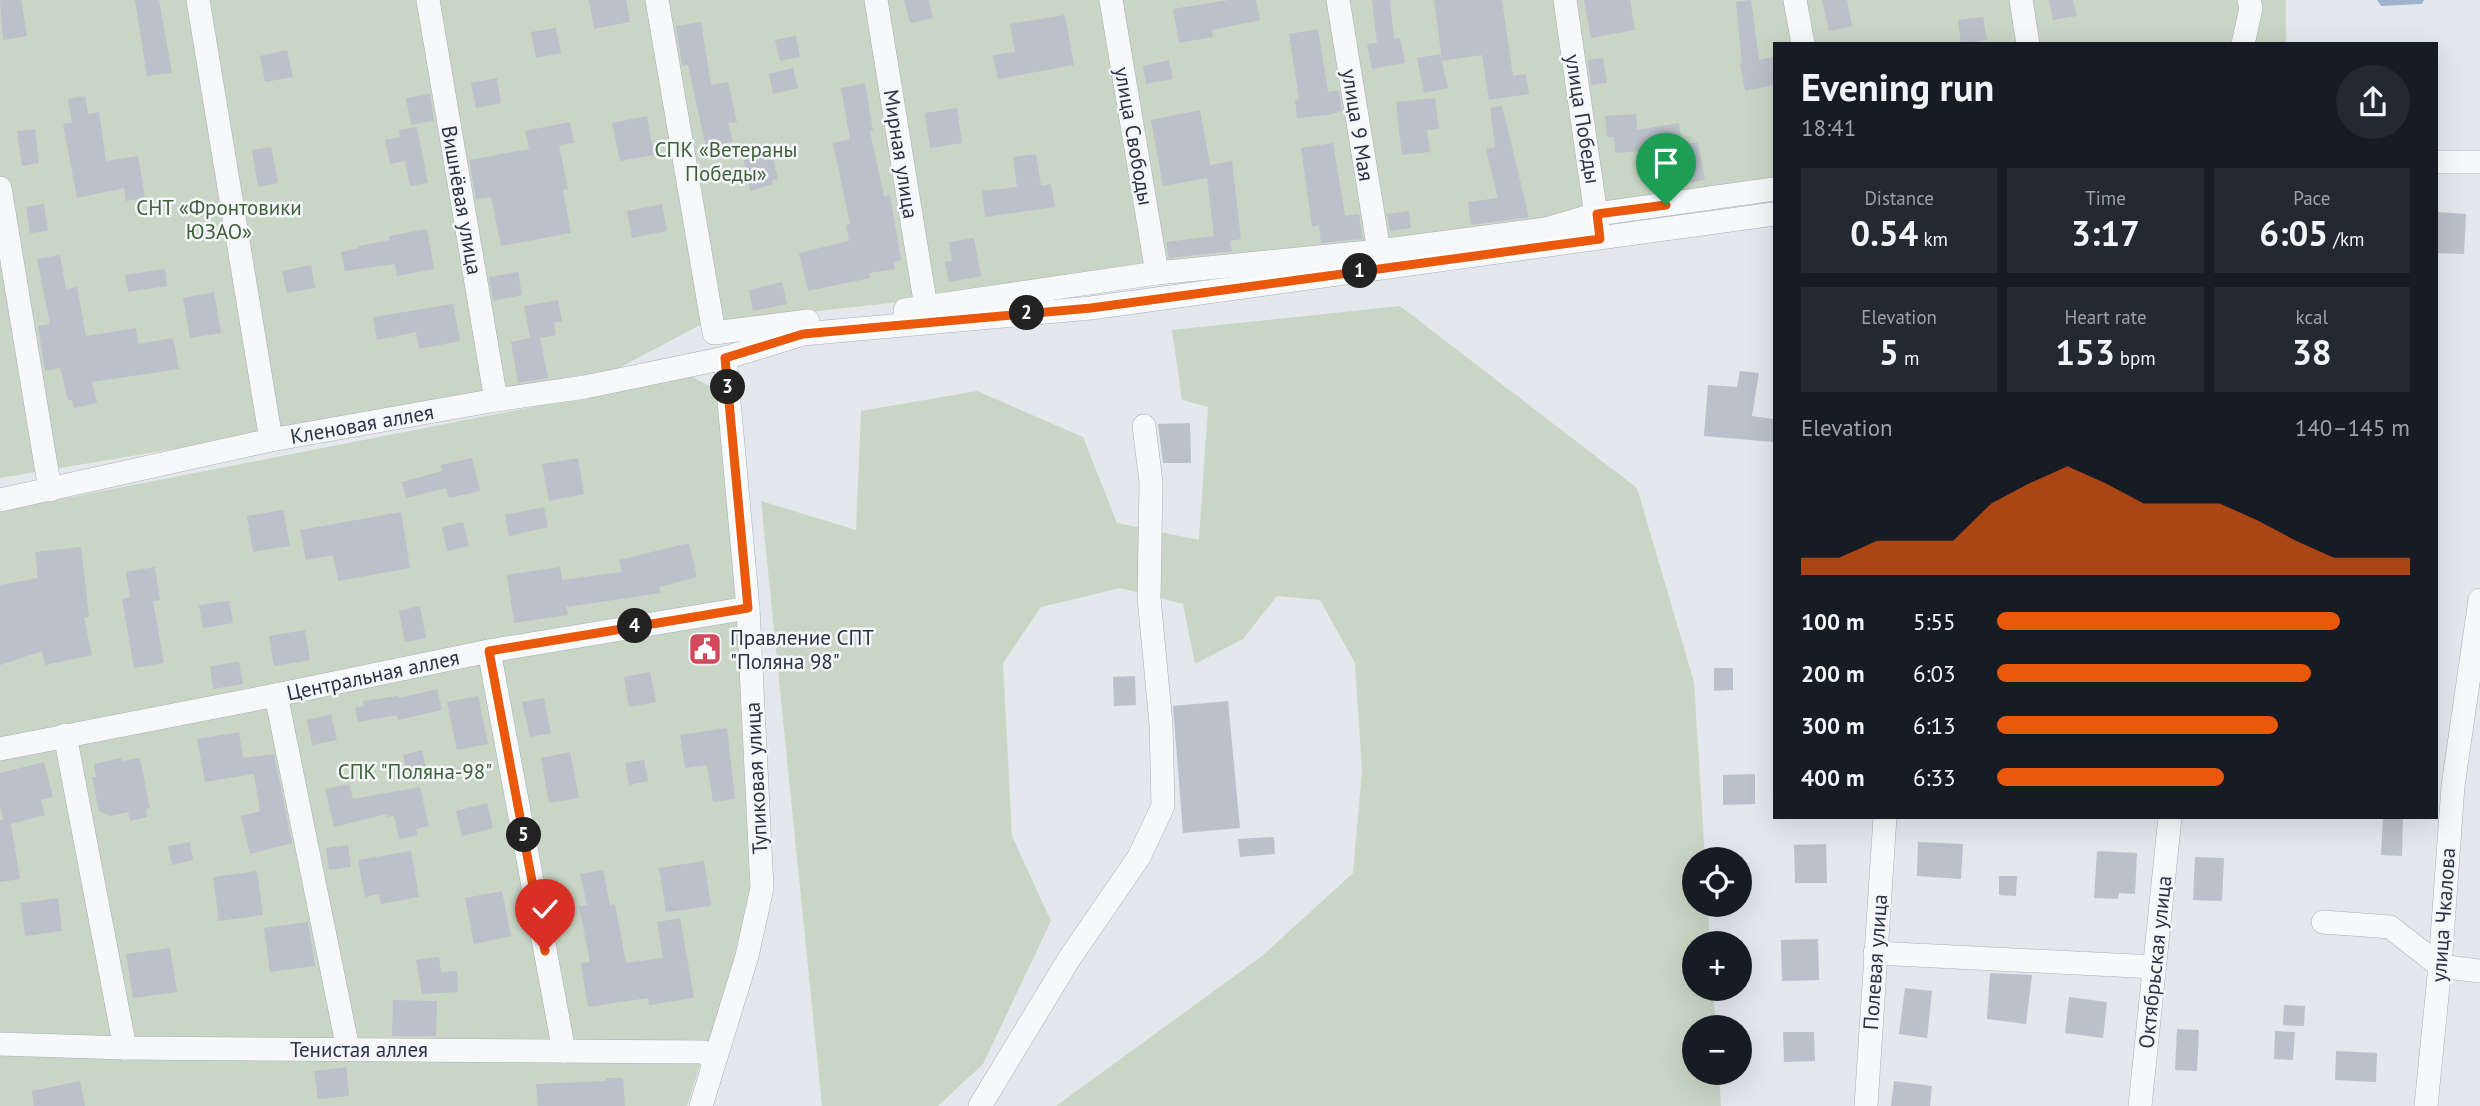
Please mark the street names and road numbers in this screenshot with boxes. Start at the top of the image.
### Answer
street label: улица Победы [1559,52,1607,186]
street label: улица Свободы [1109,65,1159,207]
street label: улица 9 Мая [1336,67,1380,183]
street label: Мирная улица [877,88,925,220]
street label: Вишнёвая улица [436,123,488,277]
street label: Кленовая аллея [288,398,436,450]
street label: Центральная аллея [284,644,462,706]
street label: Тупиковая улица [739,701,773,855]
street label: улица Чкалова [2425,847,2461,983]
street label: Октябрьская улица [2132,874,2178,1050]
street label: Полевая улица [1857,893,1893,1031]
street label: Тенистая аллея [290,1036,428,1063]

